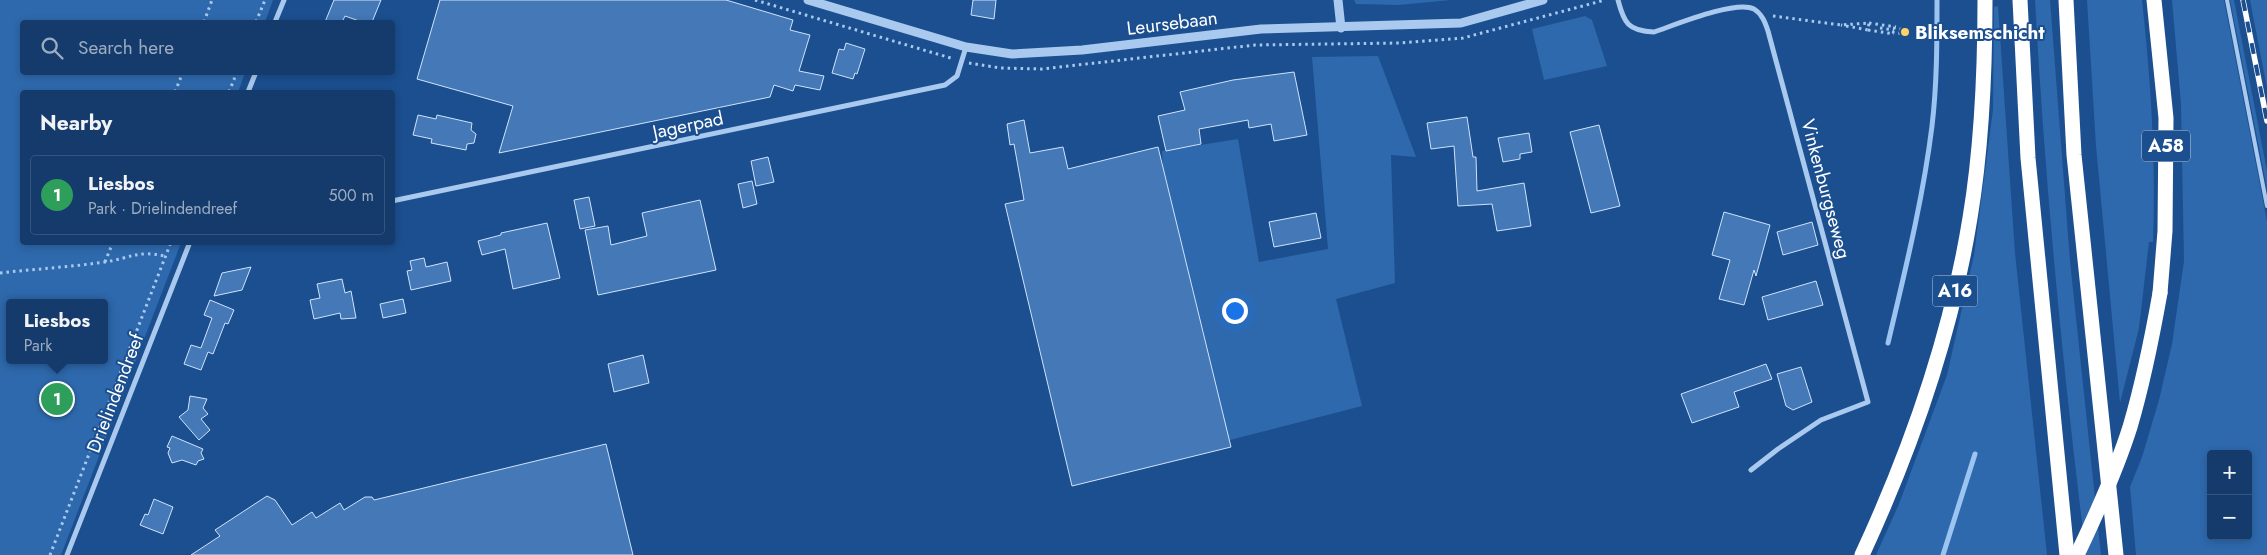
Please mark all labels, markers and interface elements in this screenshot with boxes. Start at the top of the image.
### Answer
street label: Leursebaan [1125,4,1219,42]
place label: Bliksemschicht [1915,19,2044,46]
search box [20,20,395,75]
marker: Bliksemschicht [1899,26,1911,38]
icon: search [38,34,66,62]
text: Search here [78,34,174,61]
street label: Jagerpad [647,104,726,146]
text: Nearby [40,108,112,138]
street label: Vinkenburgseweg [1794,116,1858,262]
road number: A58 [2142,130,2190,162]
text: Liesbos [88,170,154,197]
text: 1 [53,184,61,207]
text: 500 m [328,184,374,207]
text: Park · Drielindendreef [88,197,237,220]
road number: A16 [1932,276,1978,306]
your location [1222,298,1248,324]
popup [6,299,108,364]
text: Liesbos [24,307,90,334]
street label: Drielindendreef [80,329,150,457]
text: Park [24,334,52,357]
pin: 1 [41,380,73,418]
map controls [2207,450,2252,540]
button: + [2207,450,2252,495]
button: − [2207,495,2252,540]

